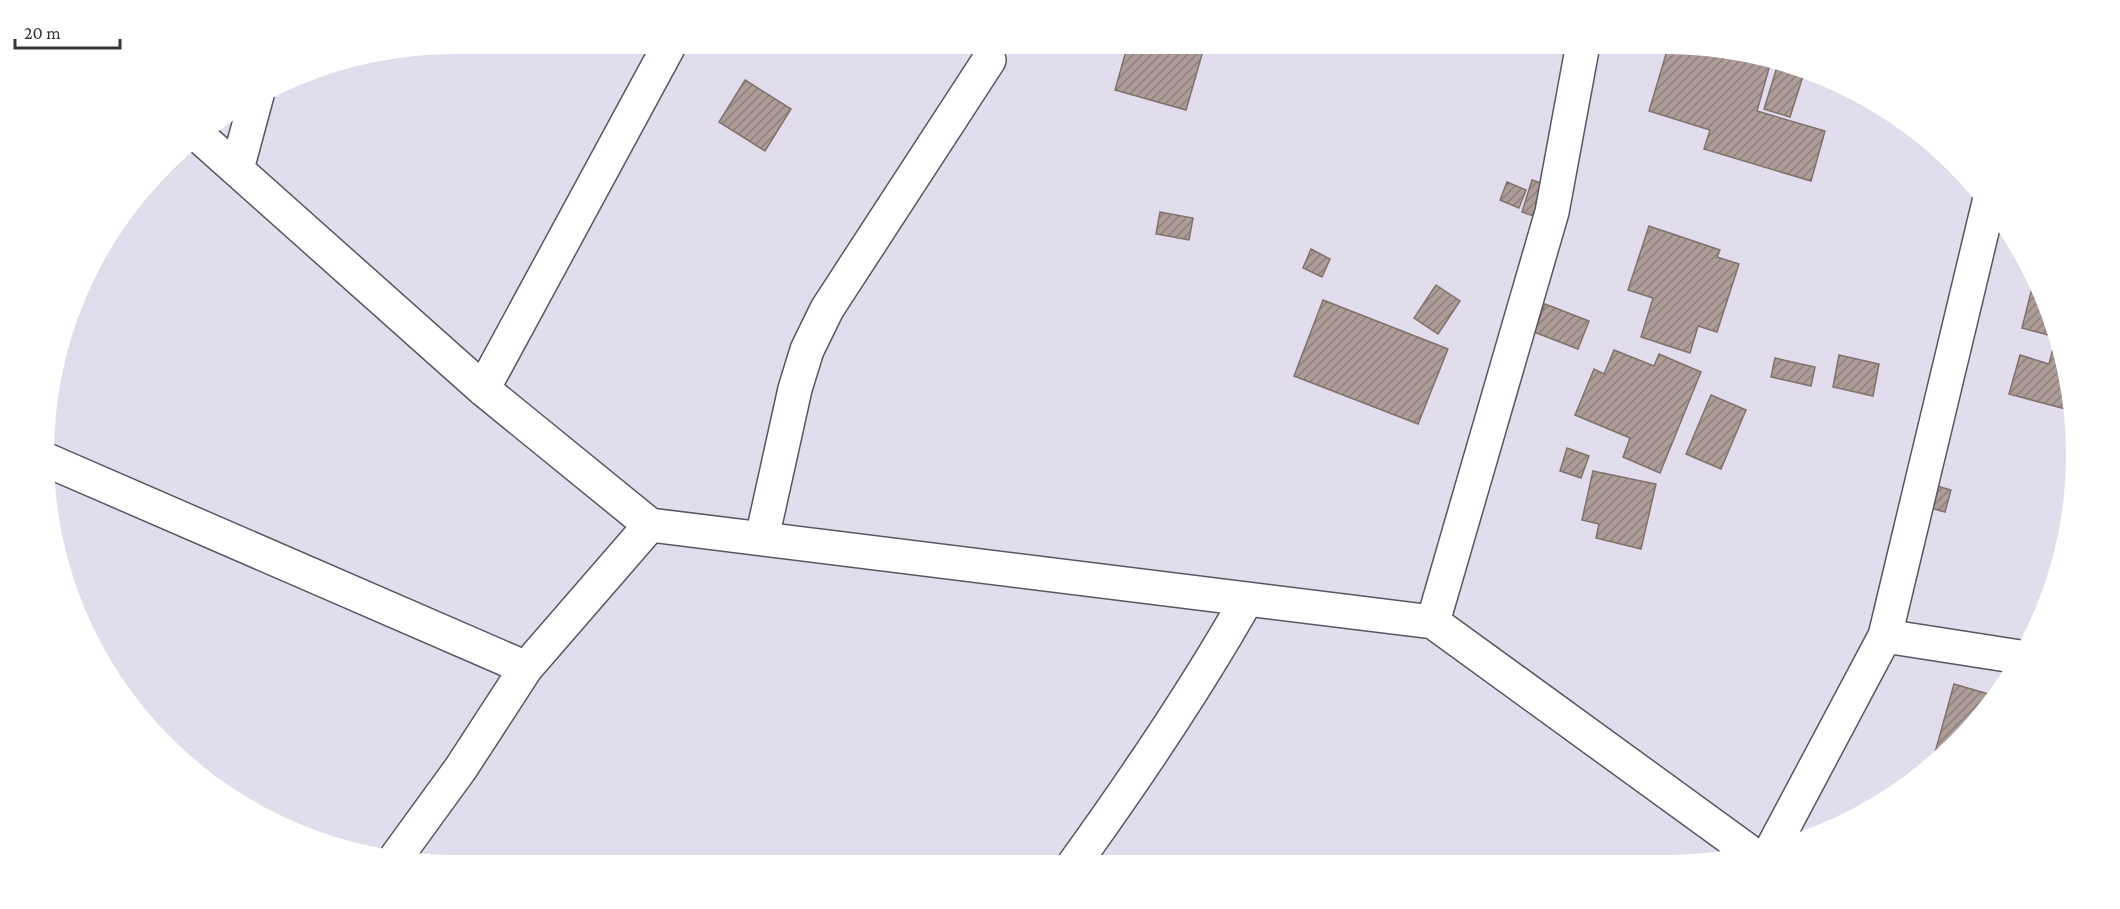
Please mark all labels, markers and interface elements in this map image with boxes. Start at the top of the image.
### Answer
scale bar [15,12,120,50]
text: 20 m [24,23,61,43]

